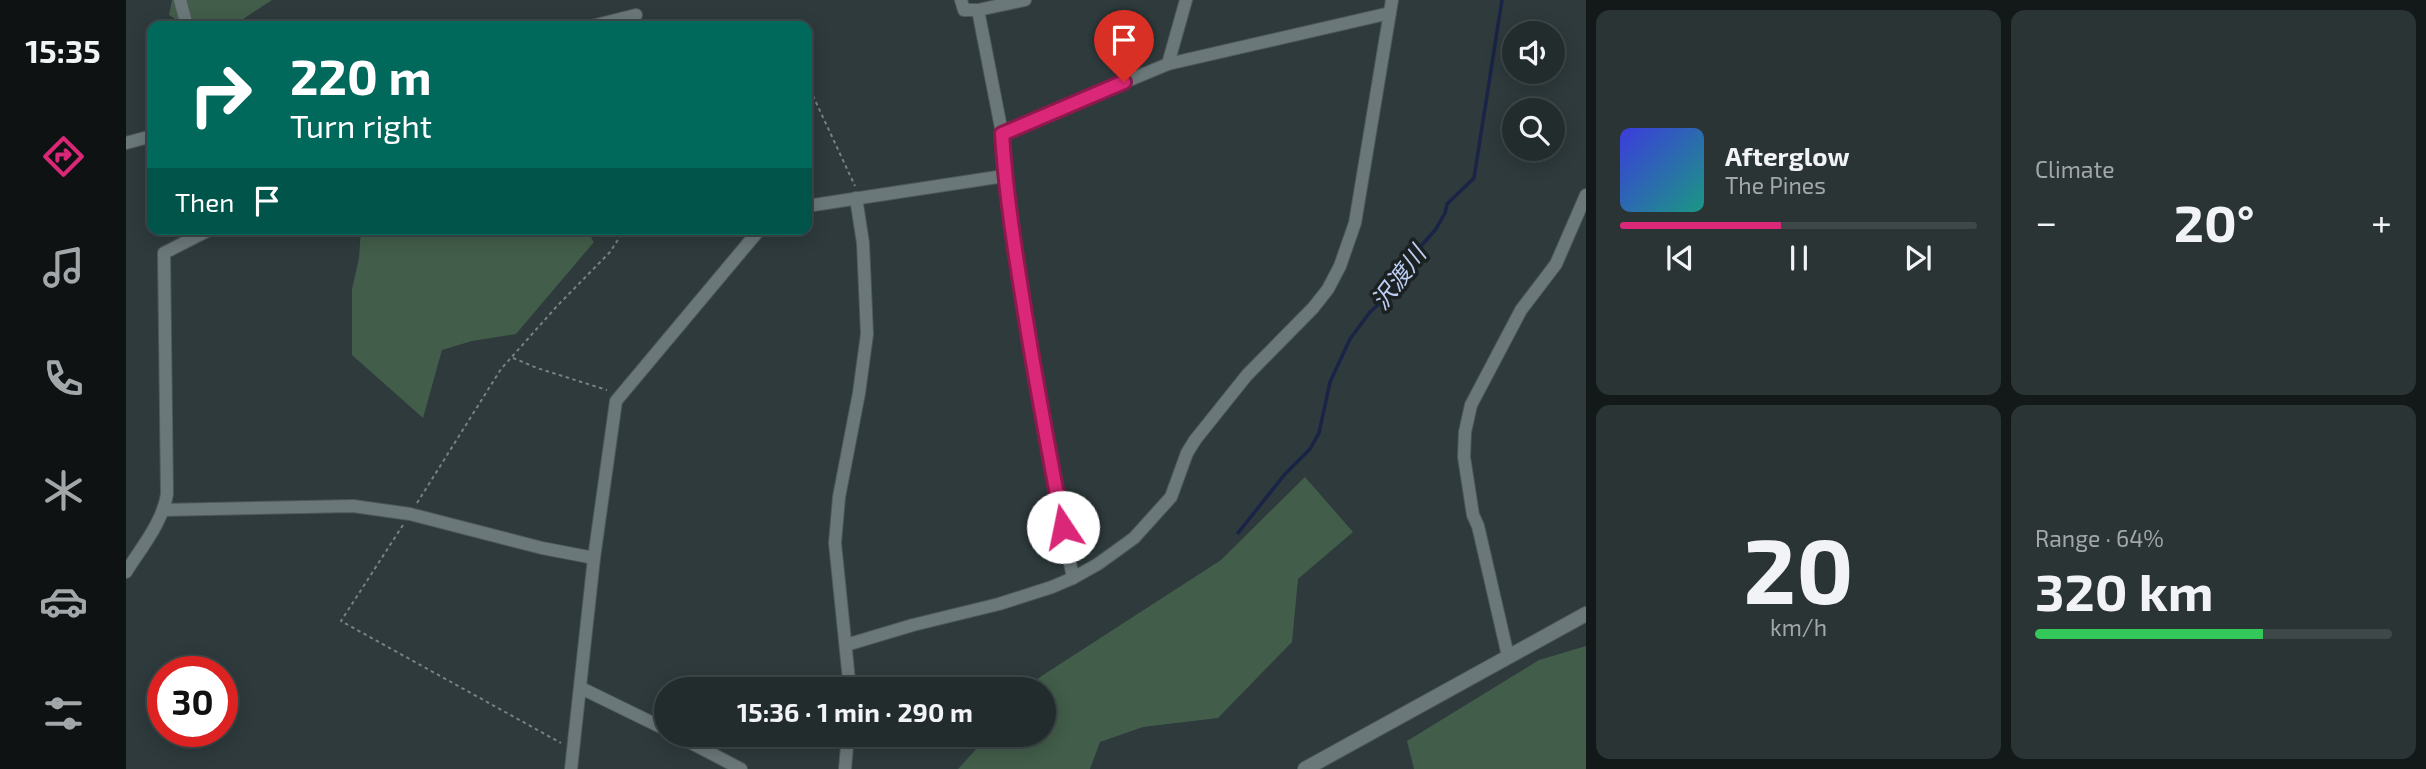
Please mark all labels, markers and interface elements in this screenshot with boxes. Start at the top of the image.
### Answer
pin [1094,10,1154,82]
icon: arrive [1105,21,1143,59]
map controls [1502,21,1565,161]
button: sound [1502,21,1565,84]
text: 15:35 [25,31,101,69]
text: 220 m [290,46,432,105]
icon: right [175,49,266,140]
button: search [1502,98,1565,161]
text: Turn right [290,106,432,144]
icon: directions [39,132,88,181]
text: Afterglow [1725,140,1850,171]
text: Climate [2035,155,2115,183]
text: The Pines [1725,171,1826,199]
icon: arrive [248,182,286,220]
text: Then [175,186,234,217]
text: 20° [2174,190,2255,252]
text: − [2035,198,2057,244]
text: + [2371,198,2392,244]
water label: 沢渡川 [1365,237,1433,315]
icon: previous [1661,239,1699,277]
icon: pause [1780,239,1818,277]
icon: next [1899,239,1937,277]
icon: music [39,243,88,292]
icon: phone [39,354,88,403]
icon: climate [39,466,88,515]
position arrow [1026,490,1100,564]
text: 20 [1743,513,1854,622]
text: Range · 64% [2035,524,2164,552]
text: 320 km [2035,559,2214,621]
icon: car [39,577,88,626]
text: km/h [1770,613,1827,641]
speed limit sign: 30 [147,656,238,747]
icon: filters [39,689,88,738]
text: 15:36 · 1 min · 290 m [737,696,973,727]

